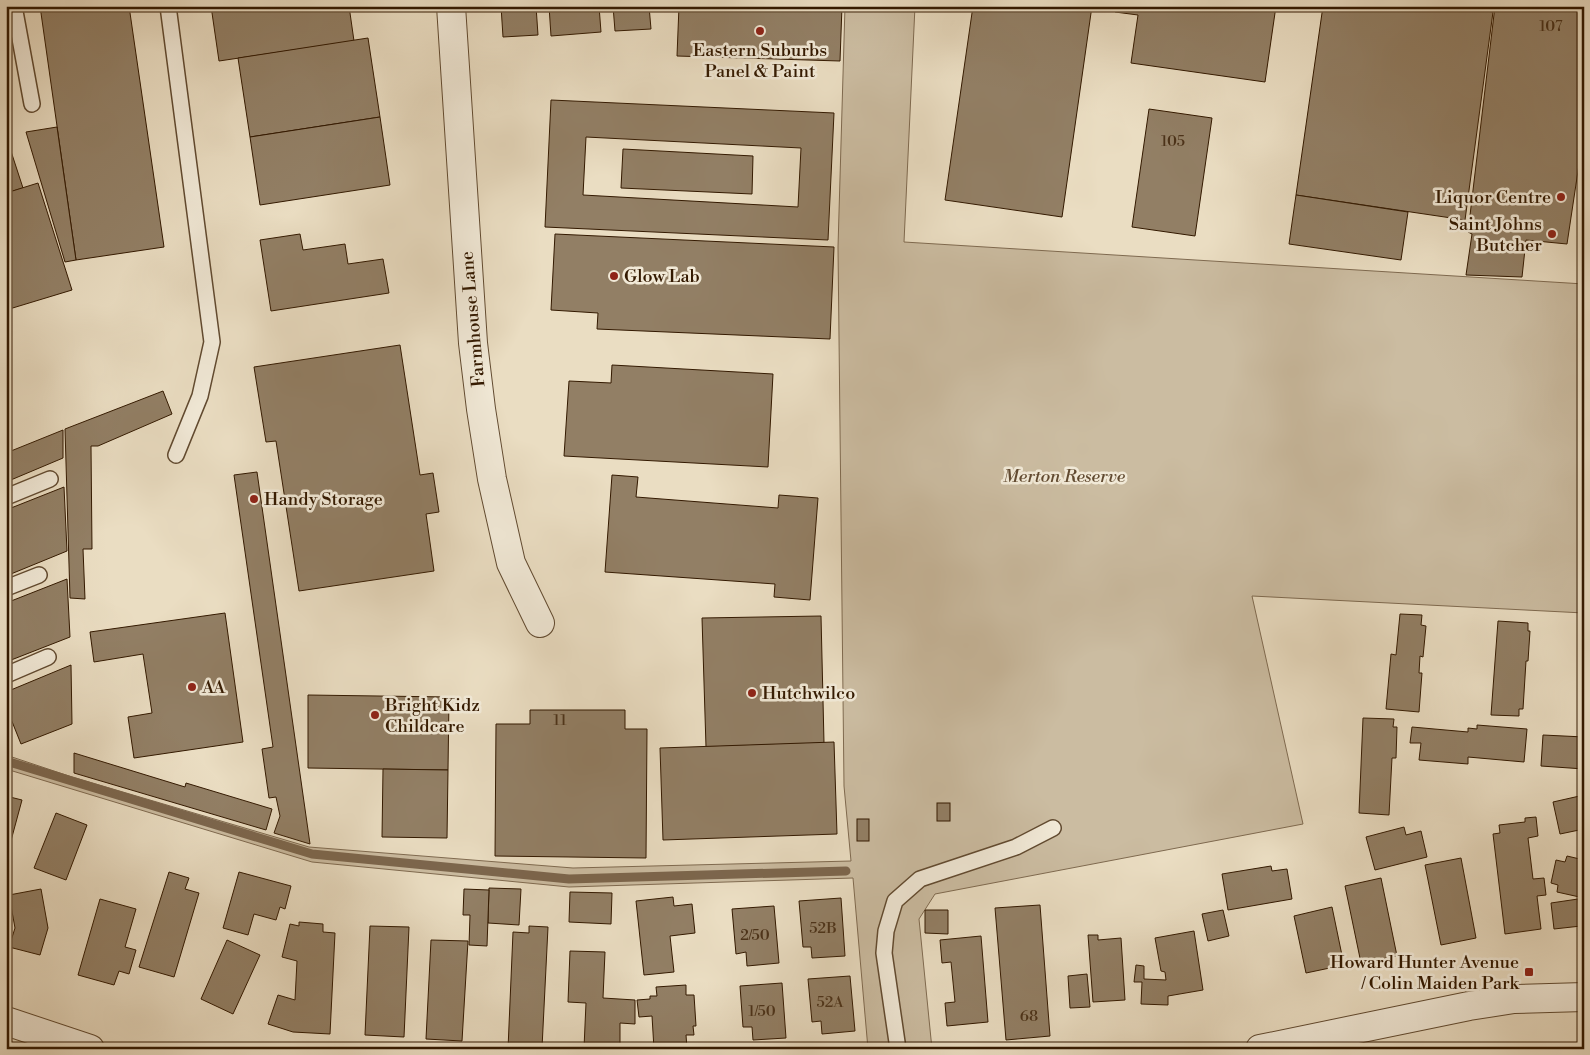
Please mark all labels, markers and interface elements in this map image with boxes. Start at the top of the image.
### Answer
house number: 107 [1539,17,1563,36]
marker: Eastern Suburbs Panel & Paint [754,25,766,37]
place label: Eastern Suburbs Panel & Paint [693,39,827,83]
house number: 105 [1161,132,1185,151]
place label: Liquor Centre [1435,186,1551,209]
marker: Liquor Centre [1555,191,1567,203]
place label: Saint Johns Butcher [1449,213,1542,257]
marker: Saint Johns Butcher [1546,228,1558,240]
street label: Farmhouse Lane [456,250,490,388]
place label: Glow Lab [624,265,700,288]
marker: Glow Lab [608,270,620,282]
park label: Merton Reserve [1003,465,1126,488]
place label: Handy Storage [264,488,383,511]
marker: Handy Storage [248,493,260,505]
place label: AA [201,676,226,699]
marker: AA [186,681,198,693]
place label: Hutchwilco [762,682,855,705]
marker: Hutchwilco [746,687,758,699]
place label: Bright Kidz Childcare [384,694,480,738]
marker: Bright Kidz Childcare [369,709,381,721]
house number: 11 [553,711,567,730]
house number: 52B [809,919,837,938]
house number: 2/50 [740,926,770,945]
place label: Howard Hunter Avenue / Colin Maiden Park [1330,951,1521,995]
marker: Howard Hunter Avenue / Colin Maiden Park [1523,966,1535,978]
house number: 52A [816,993,844,1012]
house number: 1/50 [748,1002,776,1021]
house number: 68 [1020,1007,1038,1026]

